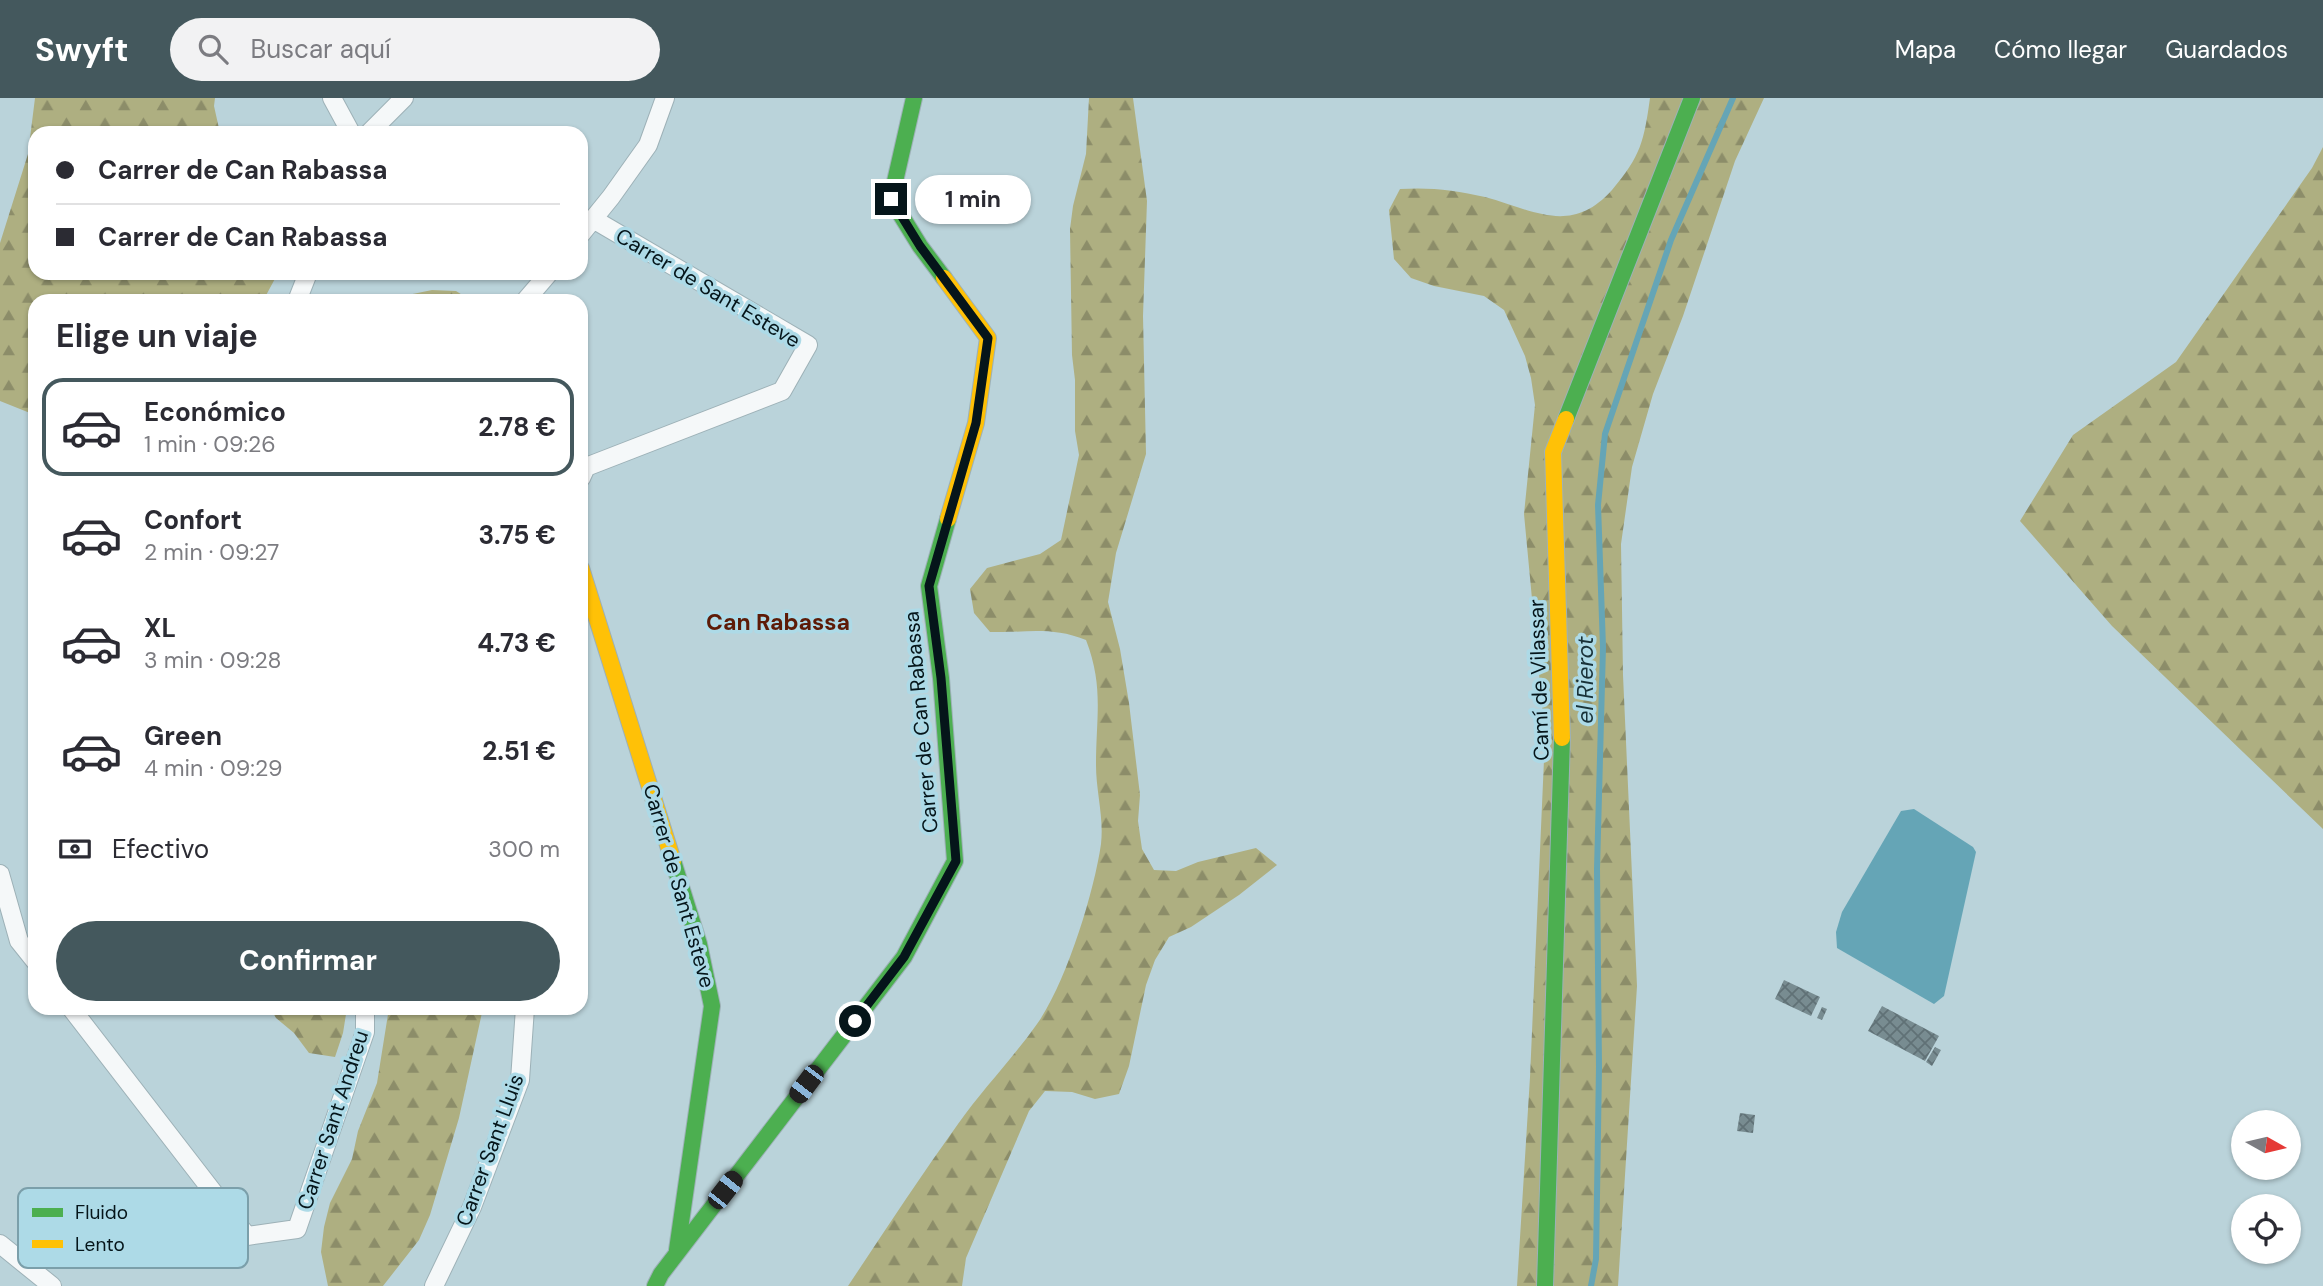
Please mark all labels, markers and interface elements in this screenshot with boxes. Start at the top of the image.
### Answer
search box [170,18,660,81]
text: Swyft [35,28,128,71]
icon: search [194,30,232,68]
text: Buscar aquí [250,32,391,66]
text: Mapa [1895,34,1956,65]
text: Cómo llegar [1994,34,2127,65]
text: Guardados [2165,34,2288,65]
text: Carrer de Can Rabassa [98,153,388,187]
callout: 1 min [916,174,1031,224]
route end [875,183,907,215]
text: 1 min [945,184,1001,214]
text: Carrer de Can Rabassa [98,220,388,254]
street label: Carrer de Sant Esteve [610,222,806,354]
text: Elige un viaje [56,315,258,357]
text: Económico [144,395,286,429]
icon: car [60,396,123,459]
text: 2.78 € [478,410,556,444]
text: 1 min · 09:26 [144,429,276,459]
text: Confort [144,503,242,537]
icon: car [60,504,123,567]
text: 3.75 € [478,518,556,552]
text: 2 min · 09:27 [144,537,279,567]
street label: Camí de Vilassar [1522,599,1556,761]
district label: Can Rabassa [706,607,850,637]
street label: Carrer de Can Rabassa [897,610,945,834]
text: XL [144,611,176,645]
icon: car [60,612,123,675]
text: 4.73 € [477,626,556,660]
water label: el Rierot [1570,636,1600,724]
text: 3 min · 09:28 [144,645,281,675]
text: Green [144,719,222,753]
icon: car [60,720,123,783]
text: 2.51 € [482,734,556,768]
text: 4 min · 09:29 [144,753,282,783]
street label: Carrer de Sant Esteve [636,781,722,991]
icon: cash [56,830,94,868]
text: Efectivo [112,832,209,866]
text: 300 m [488,834,560,864]
button: Confirmar [56,921,560,1001]
route start [839,1005,871,1037]
street label: Carrer Sant Andreu [291,1027,375,1213]
car [785,1061,828,1107]
street label: Carrer Sant Lluis [450,1070,530,1230]
north arrow [2231,1110,2301,1180]
map controls [2231,1110,2301,1264]
car [704,1167,747,1213]
legend [18,1188,248,1268]
button: locate [2231,1194,2301,1264]
text: Fluido [75,1200,128,1225]
text: Lento [75,1232,125,1257]

